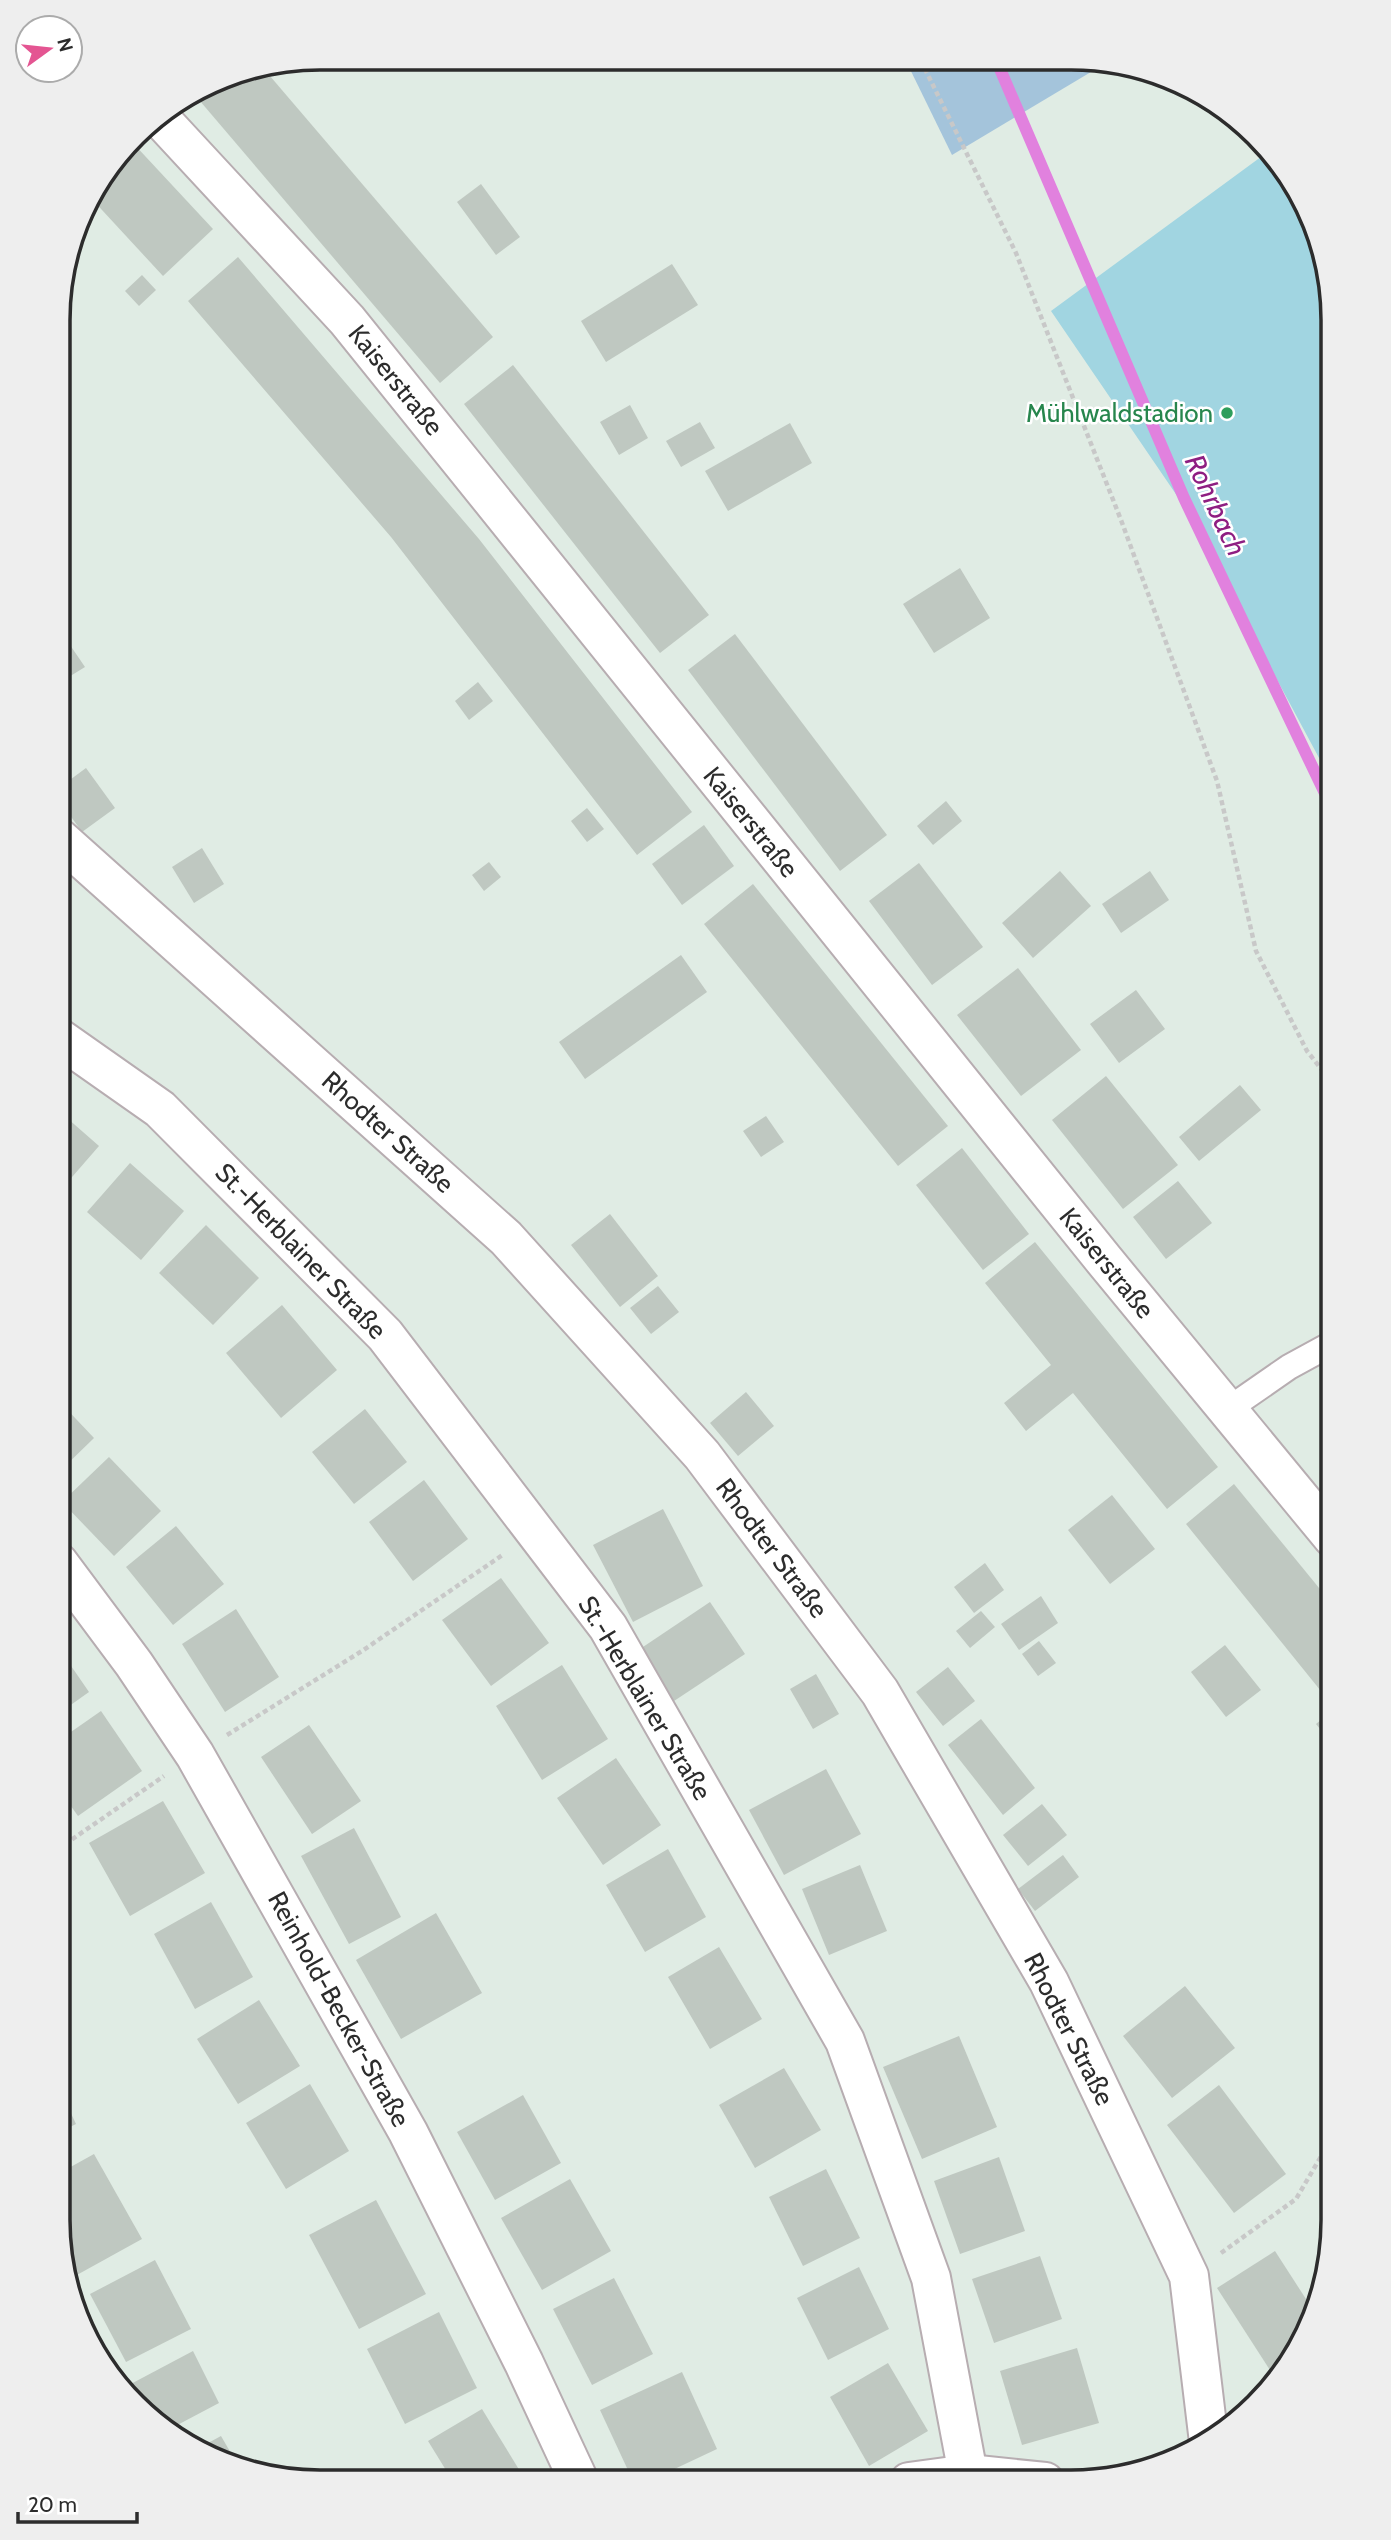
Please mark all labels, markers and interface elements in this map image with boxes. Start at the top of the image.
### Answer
north arrow [14,14,84,84]
text: N [52,35,78,54]
street label: Kaiserstraße [342,318,450,442]
place label: Mühlwaldstadion [1026,397,1213,429]
marker: Mühlwaldstadion [1219,405,1235,421]
water label: Rohrbach [1178,449,1254,561]
street label: Kaiserstraße [697,760,805,884]
street label: Rhodter Straße [315,1064,461,1200]
street label: St.-Herblainer Straße [209,1156,393,1346]
street label: Kaiserstraße [1053,1201,1161,1325]
street label: Rhodter Straße [709,1472,835,1624]
street label: St.-Herblainer Straße [571,1590,719,1806]
street label: Reinhold-Becker-Straße [261,1886,417,2132]
street label: Rhodter Straße [1017,1947,1121,2111]
scale bar [18,2480,136,2524]
text: 20 m [28,2492,77,2517]

